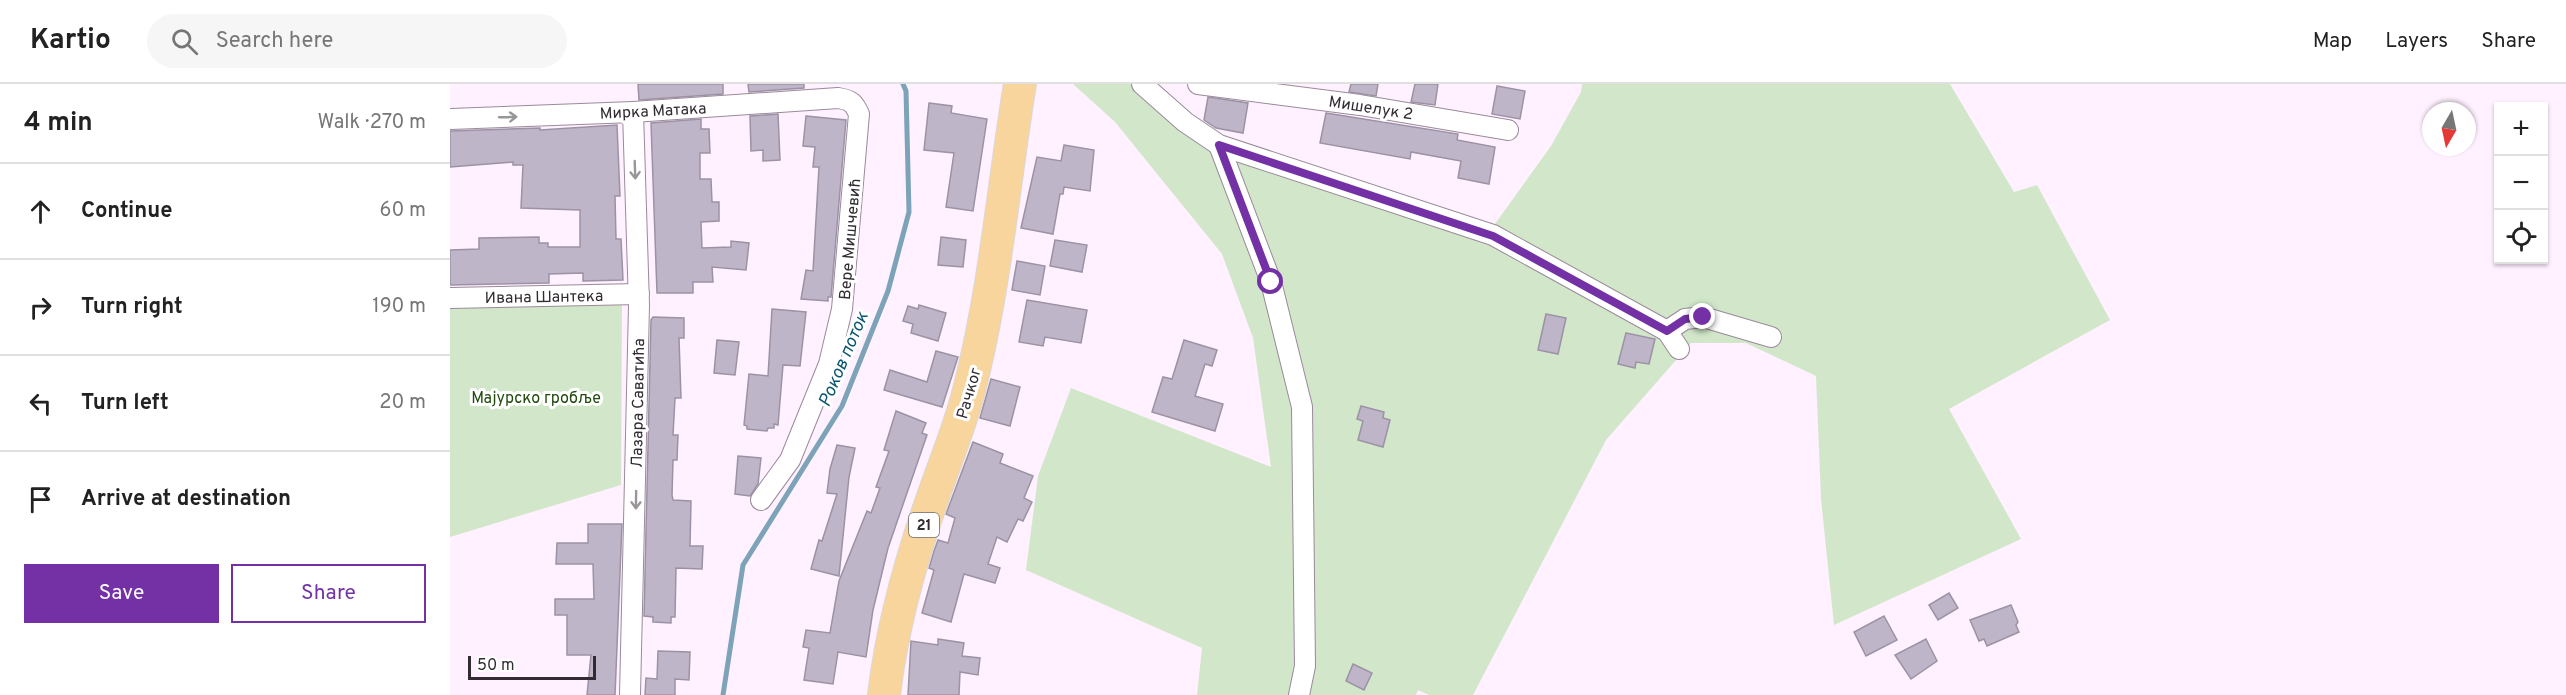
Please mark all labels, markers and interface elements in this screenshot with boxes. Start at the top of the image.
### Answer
search box [147,14,567,68]
text: Kartio [30,23,111,59]
icon: search [168,25,201,58]
text: Search here [216,28,333,55]
text: Map [2313,28,2352,55]
text: Layers [2385,28,2448,55]
text: Share [2481,28,2536,55]
street label: Мишелук 2 [1327,92,1414,126]
street label: Мирка Матака [599,99,707,125]
north arrow [2422,102,2476,156]
map controls [2494,102,2548,264]
button: + [2494,102,2548,156]
text: 4 min [24,107,93,140]
text: Walk · 270 m [318,110,426,136]
one-way arrow [498,111,518,122]
button: − [2494,156,2548,210]
one-way arrow [629,160,640,179]
street label: Вере Мишчевић [836,178,866,301]
icon: ahead [24,195,57,228]
text: Continue [81,198,172,225]
text: 60 m [380,198,426,224]
button: locate [2494,210,2548,264]
route start [1257,268,1283,294]
street label: Ивана Шантека [485,287,603,309]
icon: right [24,291,57,324]
text: Turn right [81,294,183,321]
text: 190 m [372,294,426,320]
route end [1689,303,1715,329]
water label: Роков поток [814,308,875,411]
street label: Лазара Саватића [628,338,650,468]
street label: Рачког [953,365,987,421]
icon: left [24,387,57,420]
park label: Мајурско гробље [471,389,601,409]
text: Turn left [81,390,169,417]
text: 20 m [379,390,426,416]
icon: arrive [24,483,57,516]
text: Arrive at destination [81,486,291,513]
one-way arrow [630,489,642,509]
road number: 21 [909,513,939,537]
button: Save [24,564,219,623]
button: Share [231,564,426,623]
scale bar [468,653,596,680]
text: 50 m [477,656,515,676]

